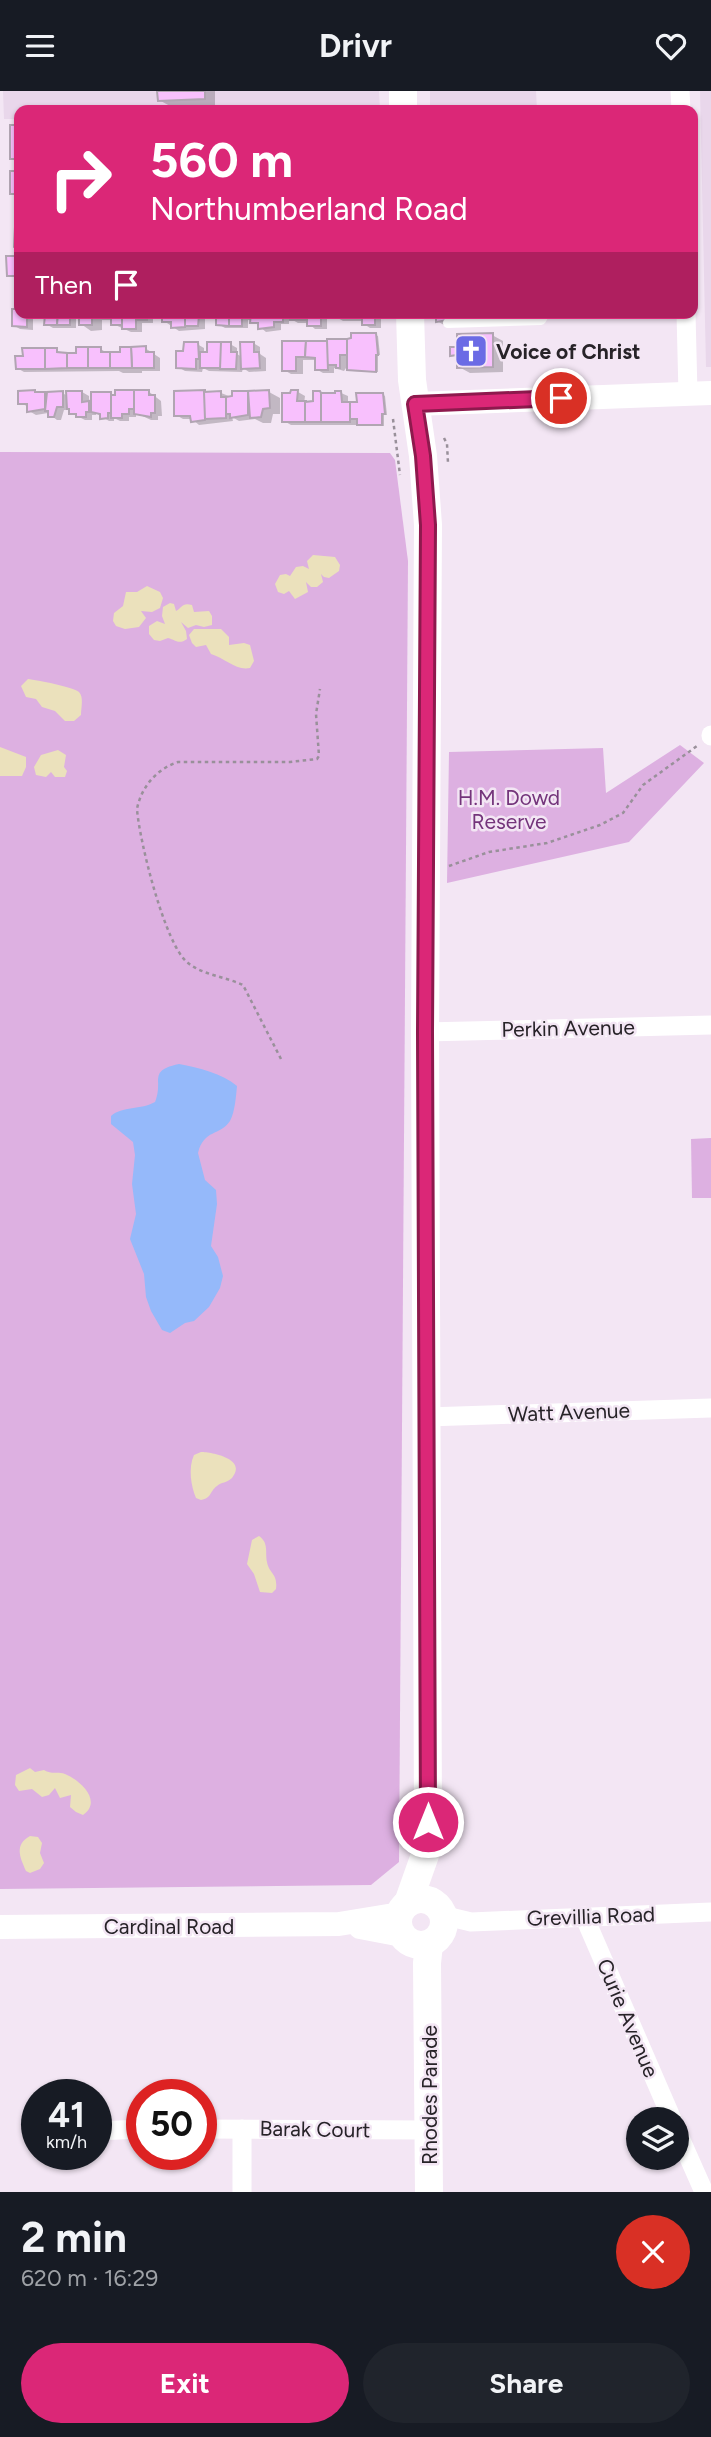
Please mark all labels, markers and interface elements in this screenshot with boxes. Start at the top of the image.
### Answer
icon: menu [21,27,59,65]
text: Drivr [319,27,392,65]
icon: heart [652,27,690,65]
text: 560 m [150,130,293,189]
icon: right [35,133,126,224]
text: Northumberland Road [150,190,468,228]
icon: arrive [107,266,145,304]
text: Then [35,269,93,301]
church icon: Voice of Christ [452,332,490,370]
place label: Voice of Christ [496,339,640,364]
pin [531,368,591,428]
icon: arrive [542,379,580,417]
park label: H.M. Dowd Reserve [458,785,560,834]
street label: Perkin Avenue [501,1014,635,1042]
street label: Watt Avenue [508,1397,630,1427]
position arrow [391,1785,465,1859]
street label: Grevillia Road [526,1901,656,1931]
street label: Cardinal Road [104,1914,234,1939]
street label: Curie Avenue [592,1955,664,2081]
street label: Rhodes Parade [417,2025,442,2165]
speed limit sign: 50 [126,2079,217,2170]
text: 41 [48,2094,85,2136]
map controls [626,2107,689,2170]
button: layers [626,2107,689,2170]
street label: Barak Court [259,2116,371,2142]
text: km/h [46,2131,87,2153]
text: 2 min [21,2212,127,2263]
button: close [616,2215,690,2289]
text: 620 m · 16:29 [21,2264,158,2292]
button: Exit [21,2343,349,2423]
button: Share [363,2343,690,2423]

